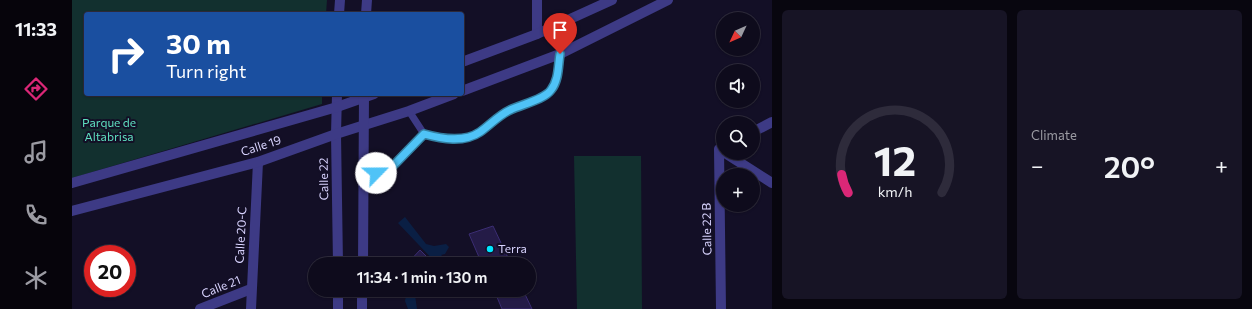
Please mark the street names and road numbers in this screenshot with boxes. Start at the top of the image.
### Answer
street label: Calle 19 [239,132,283,158]
street label: Calle 22 [316,157,330,200]
street label: Calle 22 B [699,202,713,255]
street label: Calle 20-C [232,206,248,264]
street label: Calle 21 [199,272,242,300]

